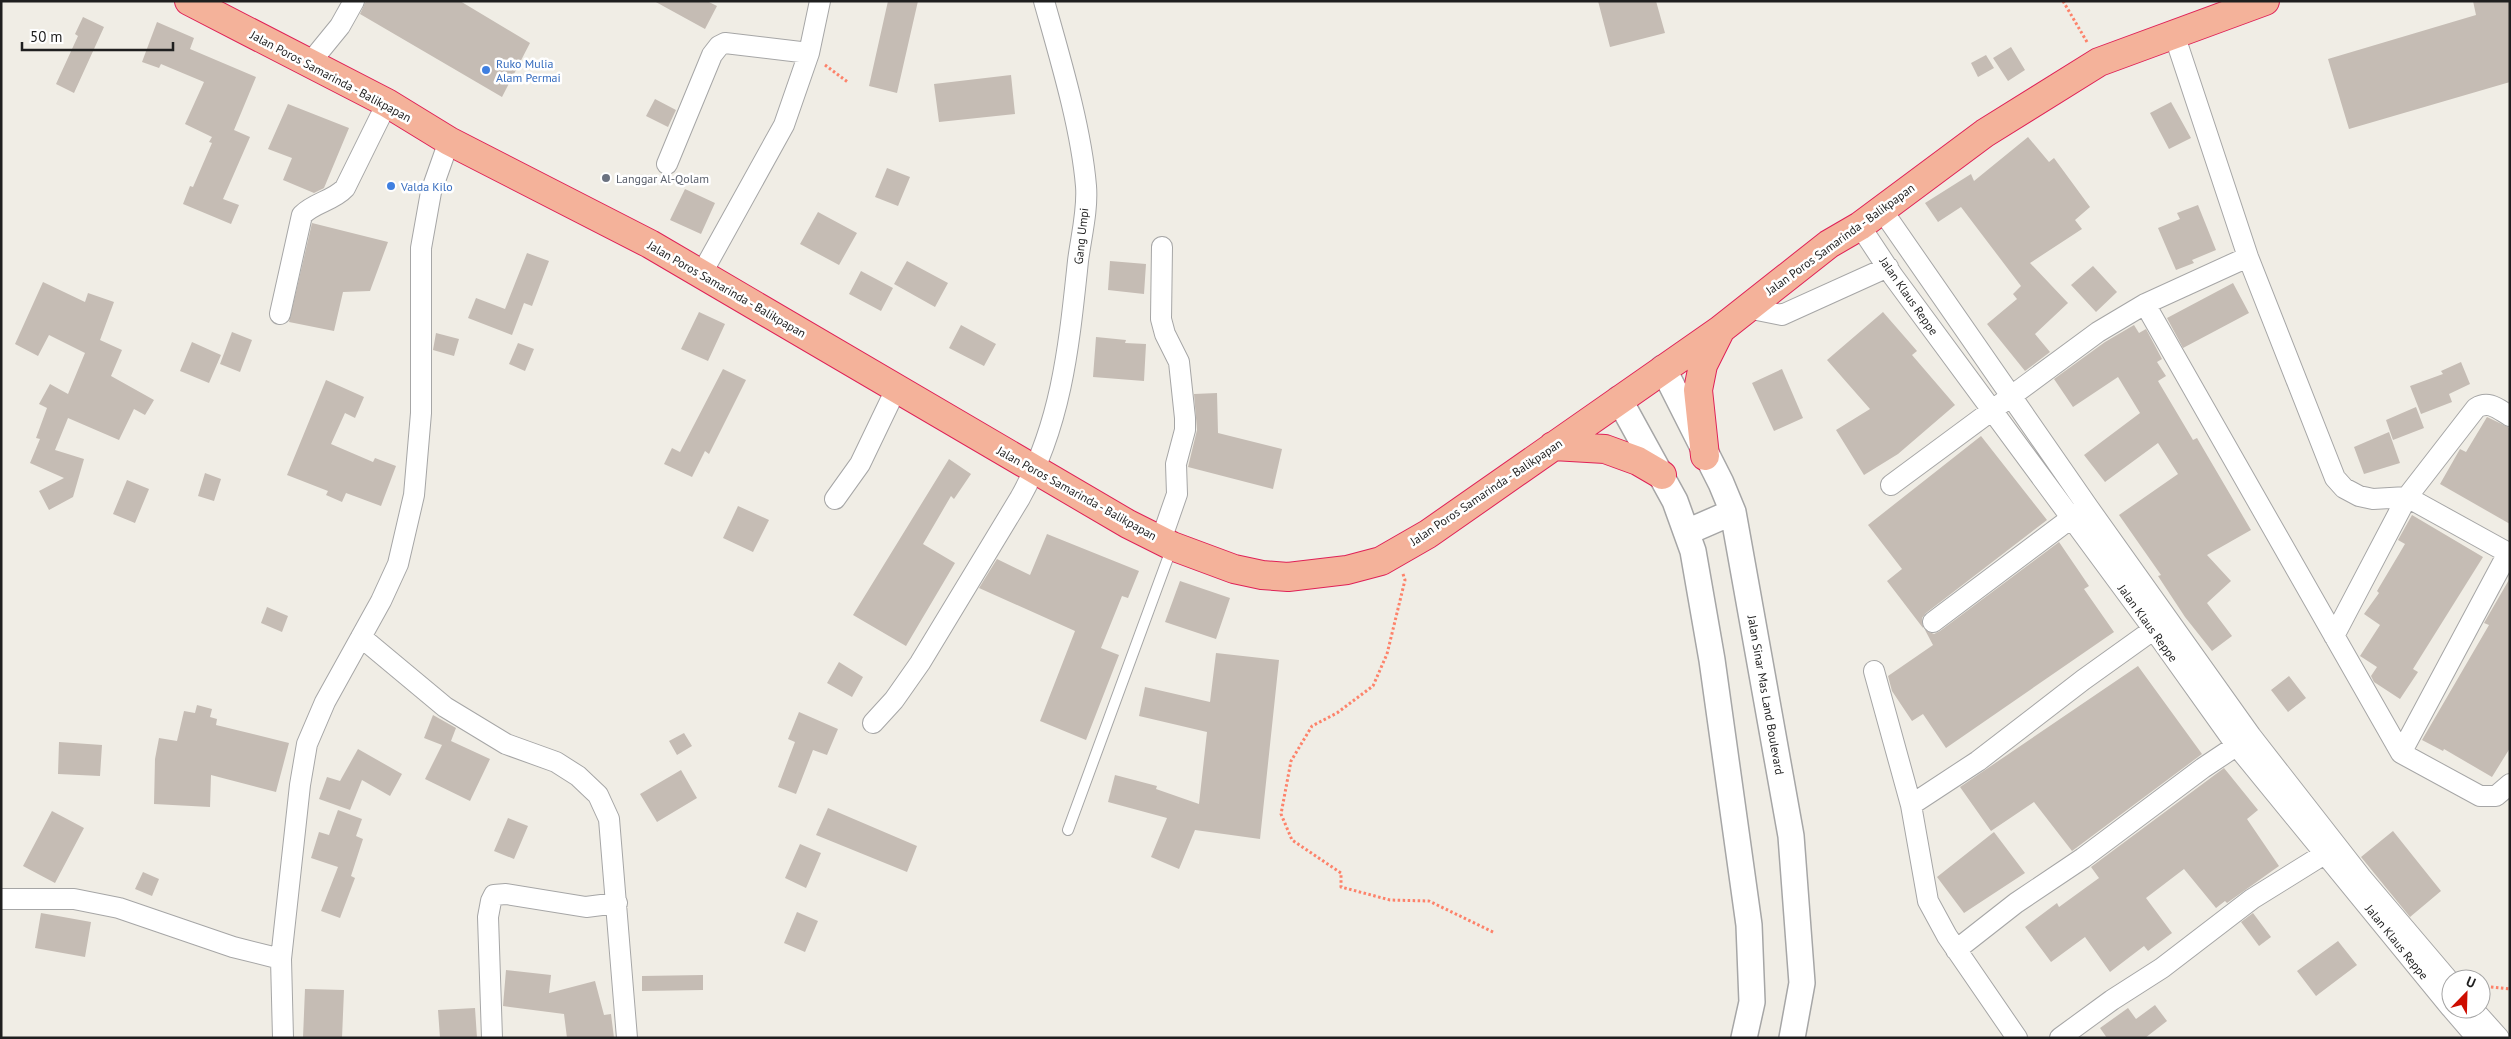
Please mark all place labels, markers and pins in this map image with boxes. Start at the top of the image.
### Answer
place label: Ruko Mulia Alam Permai [496,56,561,85]
marker: Ruko Mulia Alam Permai [480,64,492,76]
place label: Langgar Al-Qolam [616,171,709,186]
marker: Langgar Al-Qolam [600,172,612,184]
place label: Valda Kilo [400,179,453,194]
marker: Valda Kilo [385,180,397,192]

